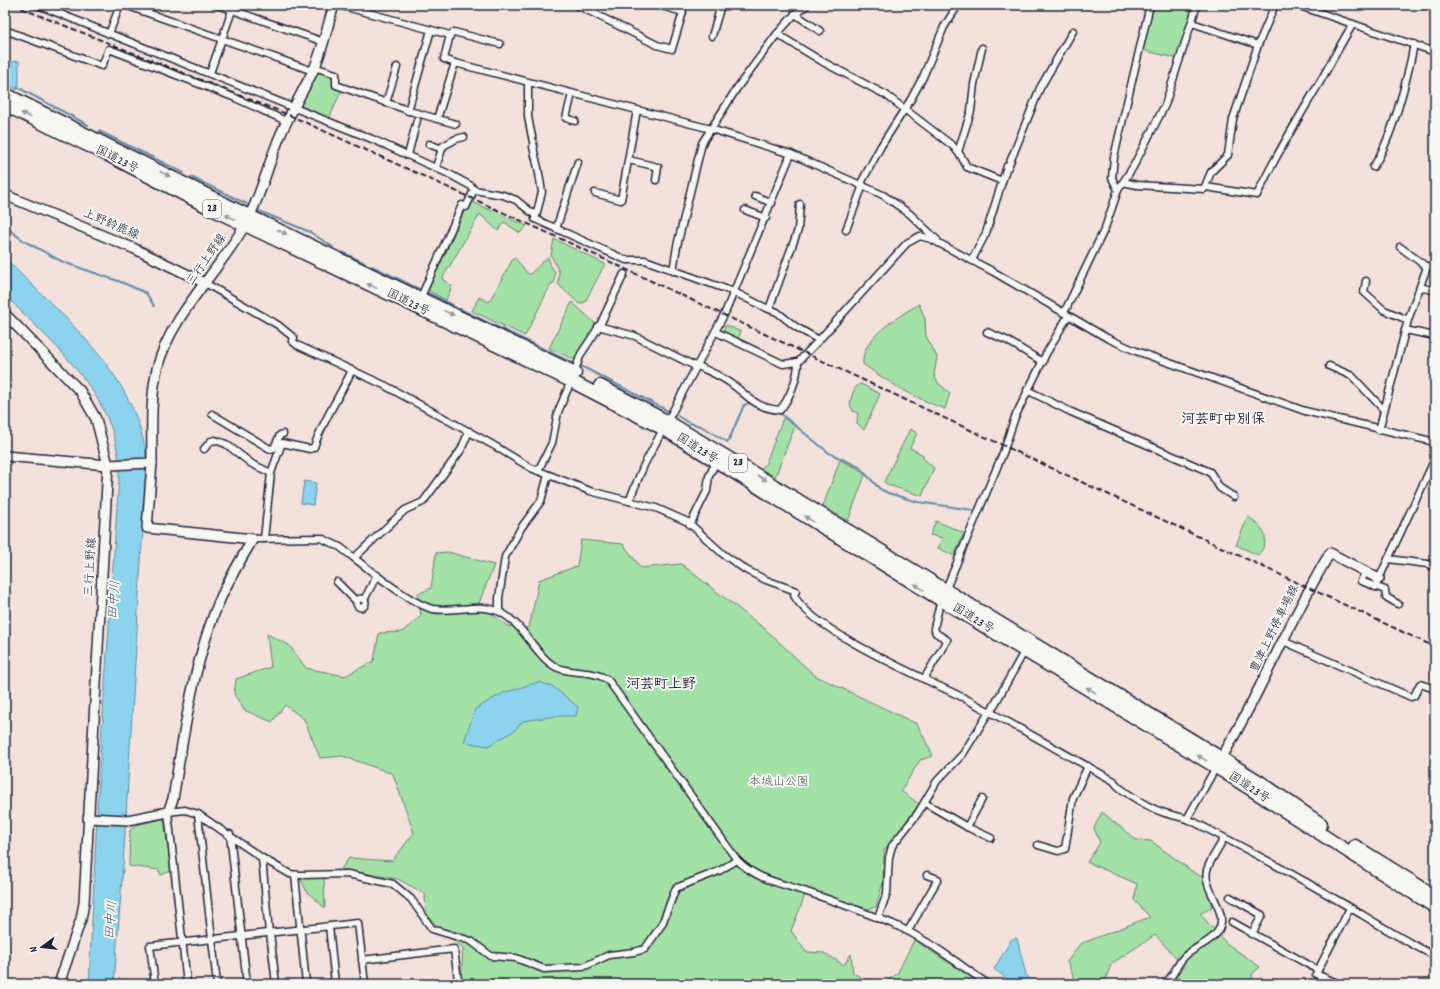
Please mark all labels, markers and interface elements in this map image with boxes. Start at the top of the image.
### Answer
one-way arrow [21,112,32,118]
street label: 国道23号 [92,142,142,178]
one-way arrow [159,171,171,177]
road number: 23 [203,200,221,218]
street label: 上野鈴鹿線 [80,205,142,245]
one-way arrow [224,214,236,220]
one-way arrow [276,229,287,235]
street label: 三行上野線 [183,231,231,289]
one-way arrow [367,283,378,289]
street label: 国道23号 [383,285,433,321]
one-way arrow [443,310,455,316]
district label: 河芸町中別保 [1181,410,1265,430]
street label: 国道23号 [673,429,721,469]
road number: 23 [729,454,747,472]
one-way arrow [756,474,768,481]
one-way arrow [803,515,815,522]
street label: 三行上野線 [81,537,101,597]
water label: 田中川 [104,580,126,620]
street label: 豊津上野停車場線 [1246,582,1304,676]
one-way arrow [914,583,924,591]
street label: 国道23号 [949,600,997,638]
district label: 河芸町上野 [626,675,696,695]
one-way arrow [1086,686,1096,694]
one-way arrow [1196,754,1208,761]
street label: 国道23号 [1225,768,1273,808]
park label: 本城山公園 [749,774,809,791]
water label: 田中川 [101,900,123,940]
north arrow [22,927,62,967]
text: N [26,944,43,954]

